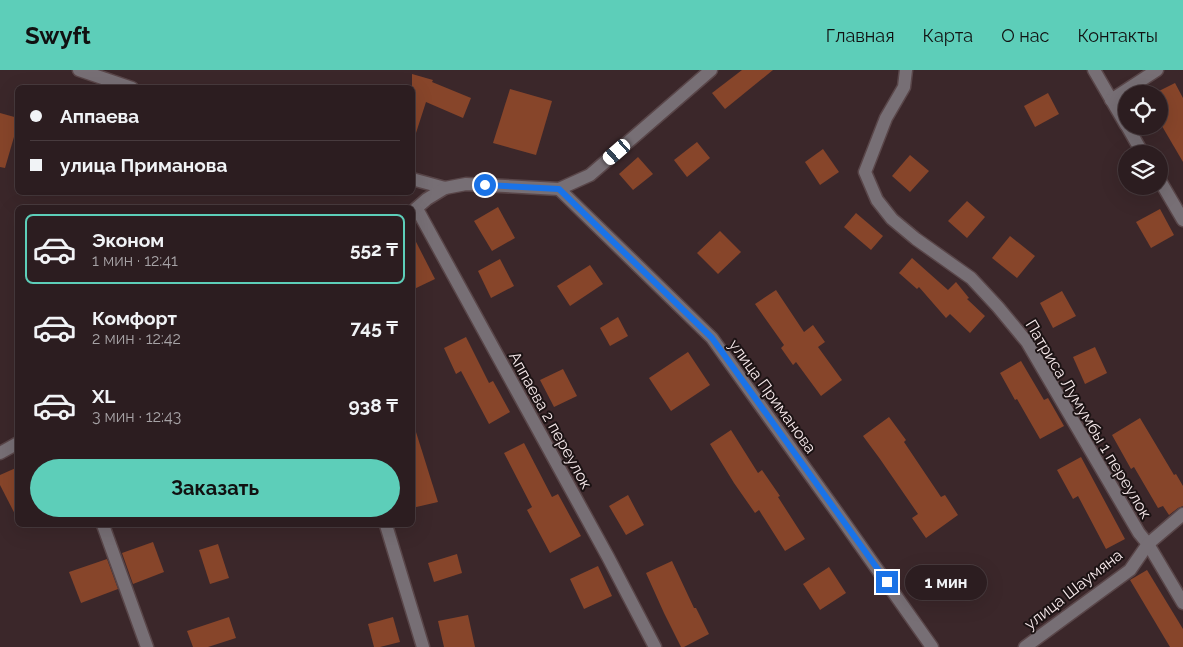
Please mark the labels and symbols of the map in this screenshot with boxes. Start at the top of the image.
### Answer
car [600,136,633,168]
route start [474,174,496,196]
street label: Патриса Лумумбы 1 переулок [1022,316,1156,522]
street label: улица Приманова [725,336,820,457]
street label: Аппаева 2 переулок [505,348,596,492]
street label: улица Шаумяна [1020,545,1126,634]
callout: 1 мин [904,564,987,600]
route end [876,571,898,593]

